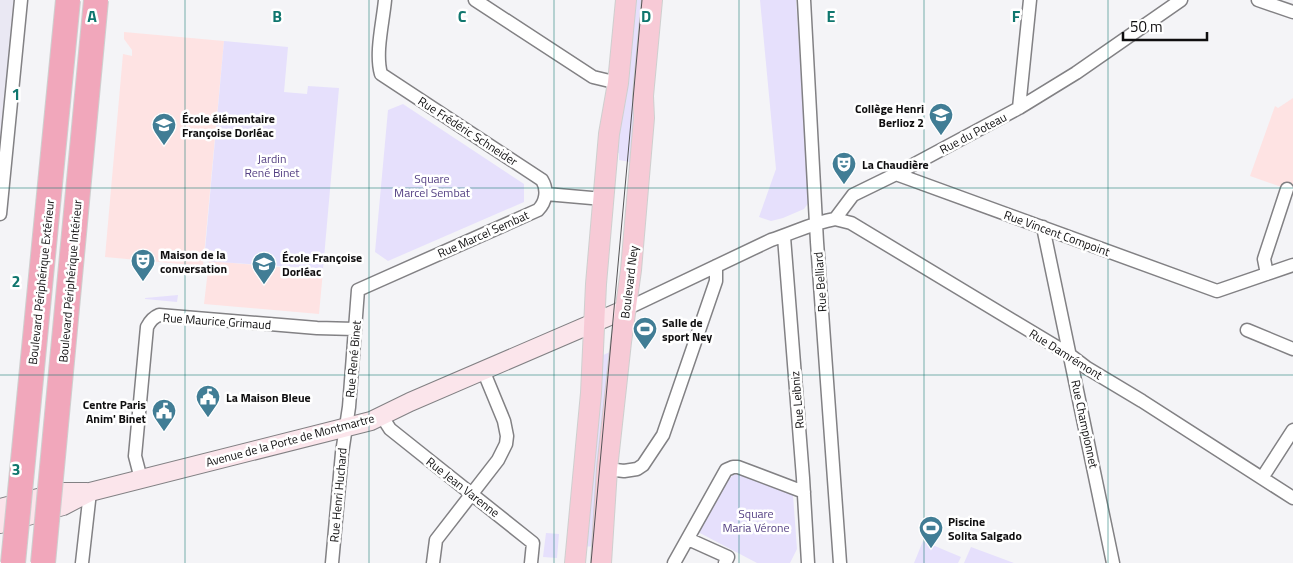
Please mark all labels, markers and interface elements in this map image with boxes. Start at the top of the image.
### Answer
text: A [87,4,97,28]
text: B [272,4,282,28]
text: C [458,4,467,28]
text: D [641,4,651,28]
text: E [827,4,836,28]
text: F [1012,4,1021,28]
scale bar [1123,10,1207,42]
text: 50 m [1130,15,1163,38]
text: 1 [12,82,20,106]
street label: Rue Frédéric Schneider [414,92,522,170]
place label: Collège Henri Berlioz 2 [855,99,924,132]
school or university icon: Collège Henri Berlioz 2 [928,102,954,136]
street label: Rue du Poteau [936,107,1010,159]
place label: École élémentaire Françoise Dorléac [182,109,275,142]
school or university icon: École élémentaire Françoise Dorléac [151,112,177,146]
park label: Jardin René Binet [244,149,300,182]
theatre icon: La Chaudière [831,151,857,185]
place label: La Chaudière [862,155,929,174]
park label: Square Marcel Sembat [394,169,471,202]
street label: Boulevard Périphérique Extérieur [23,198,59,366]
street label: Boulevard Périphérique Intérieur [53,199,87,363]
street label: Rue Marcel Sembat [434,205,532,263]
street label: Rue Vincent Compoint [1001,205,1113,261]
street label: Boulevard Ney [615,244,643,320]
place label: Maison de la conversation [160,245,227,278]
theatre icon: Maison de la conversation [130,248,156,282]
place label: École Françoise Dorléac [282,248,362,281]
school or university icon: École Françoise Dorléac [251,251,277,285]
street label: Rue Belliard [808,251,832,313]
text: 2 [12,269,20,293]
street label: Rue Maurice Grimaud [162,308,272,334]
place label: Salle de sport Ney [662,313,712,346]
sports icon: Salle de sport Ney [632,316,658,350]
street label: Rue René Binet [340,319,366,398]
street label: Rue Damrémont [1026,324,1107,385]
street label: Rue Leibniz [785,370,809,430]
street label: Rue Championnet [1066,378,1104,471]
public building icon: La Maison Bleue [195,384,221,418]
place label: La Maison Bleue [226,388,311,407]
place label: Centre Paris Anim' Binet [83,395,147,428]
public building icon: Centre Paris Anim' Binet [151,398,177,432]
street label: Avenue de la Porte de Montmartre [204,408,376,472]
street label: Rue Henri Huchard [324,447,352,543]
street label: Rue Jean Varenne [422,452,504,522]
text: 3 [12,457,20,481]
park label: Square Maria Vérone [722,504,790,537]
place label: Piscine Solita Salgado [948,512,1022,545]
sports icon: Piscine Solita Salgado [918,515,944,549]

